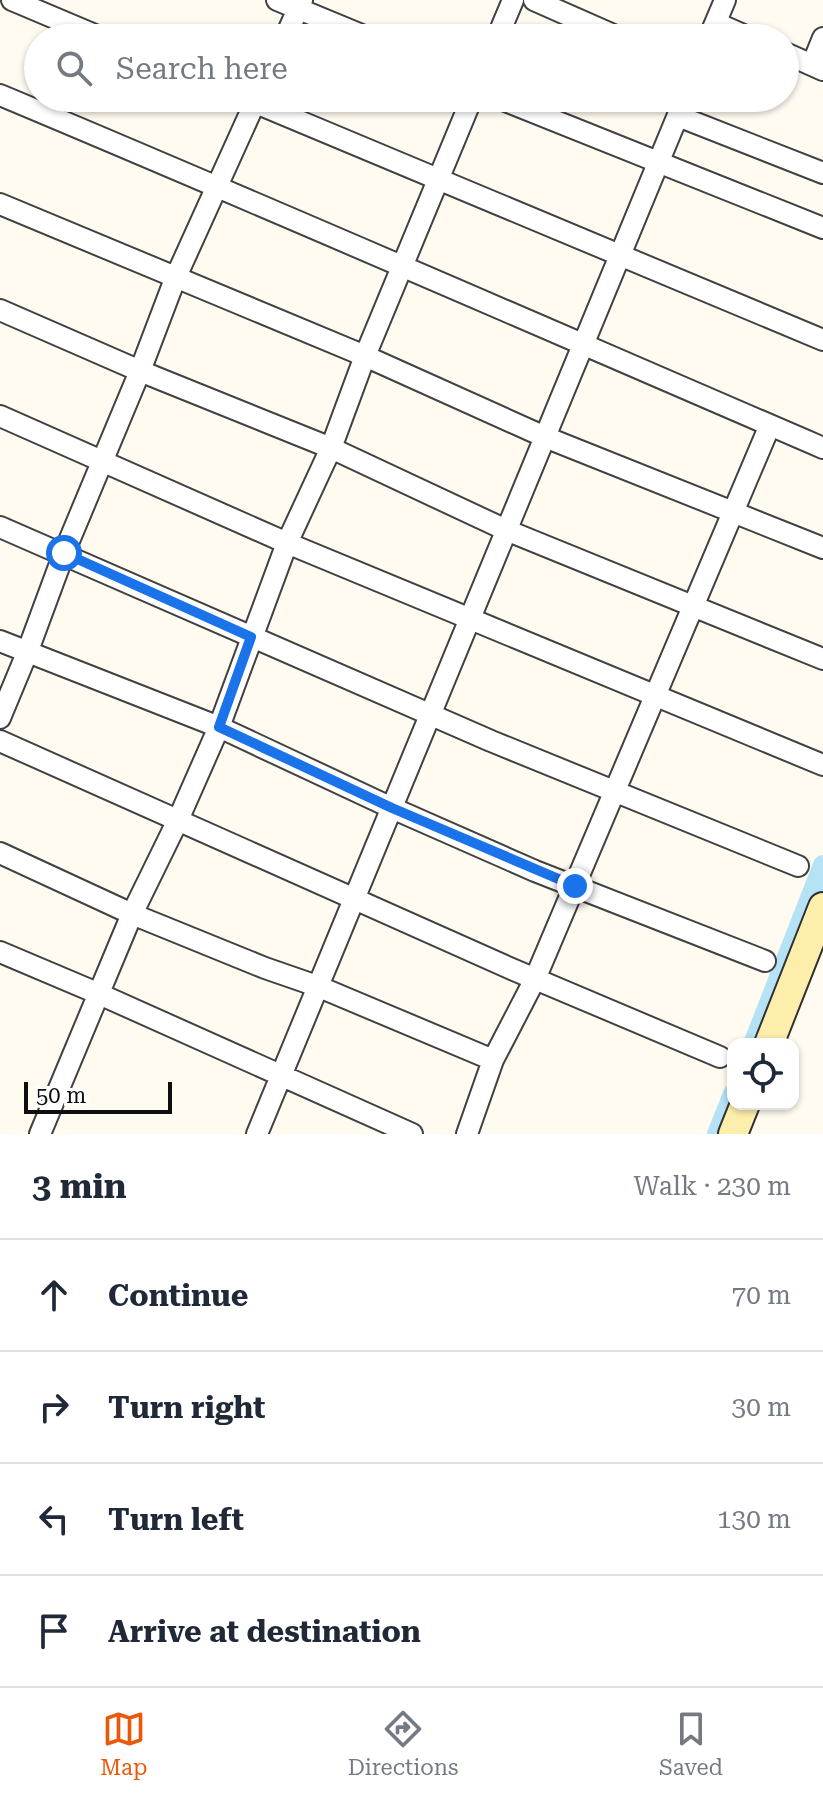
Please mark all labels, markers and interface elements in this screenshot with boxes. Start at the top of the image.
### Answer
search box [24,24,799,112]
icon: search [52,46,96,90]
text: Search here [116,51,288,86]
route start [46,535,82,571]
route end [557,868,593,904]
map controls [727,1038,799,1110]
button: locate [727,1038,799,1110]
scale bar [24,1078,172,1114]
text: 50 m [36,1083,86,1108]
text: 3 min [32,1166,127,1206]
text: Walk · 230 m [633,1171,791,1201]
icon: ahead [32,1273,76,1317]
text: Continue [108,1278,248,1313]
text: 70 m [732,1280,791,1310]
icon: right [32,1385,76,1429]
text: Turn right [108,1390,265,1425]
text: 30 m [732,1392,791,1422]
icon: left [32,1497,76,1541]
text: Turn left [108,1502,244,1537]
text: 130 m [717,1504,791,1534]
icon: arrive [32,1609,76,1653]
text: Arrive at destination [108,1614,421,1649]
tab: Map [100,1707,147,1780]
tab: Directions [348,1707,458,1780]
tab: Saved [659,1707,723,1780]

